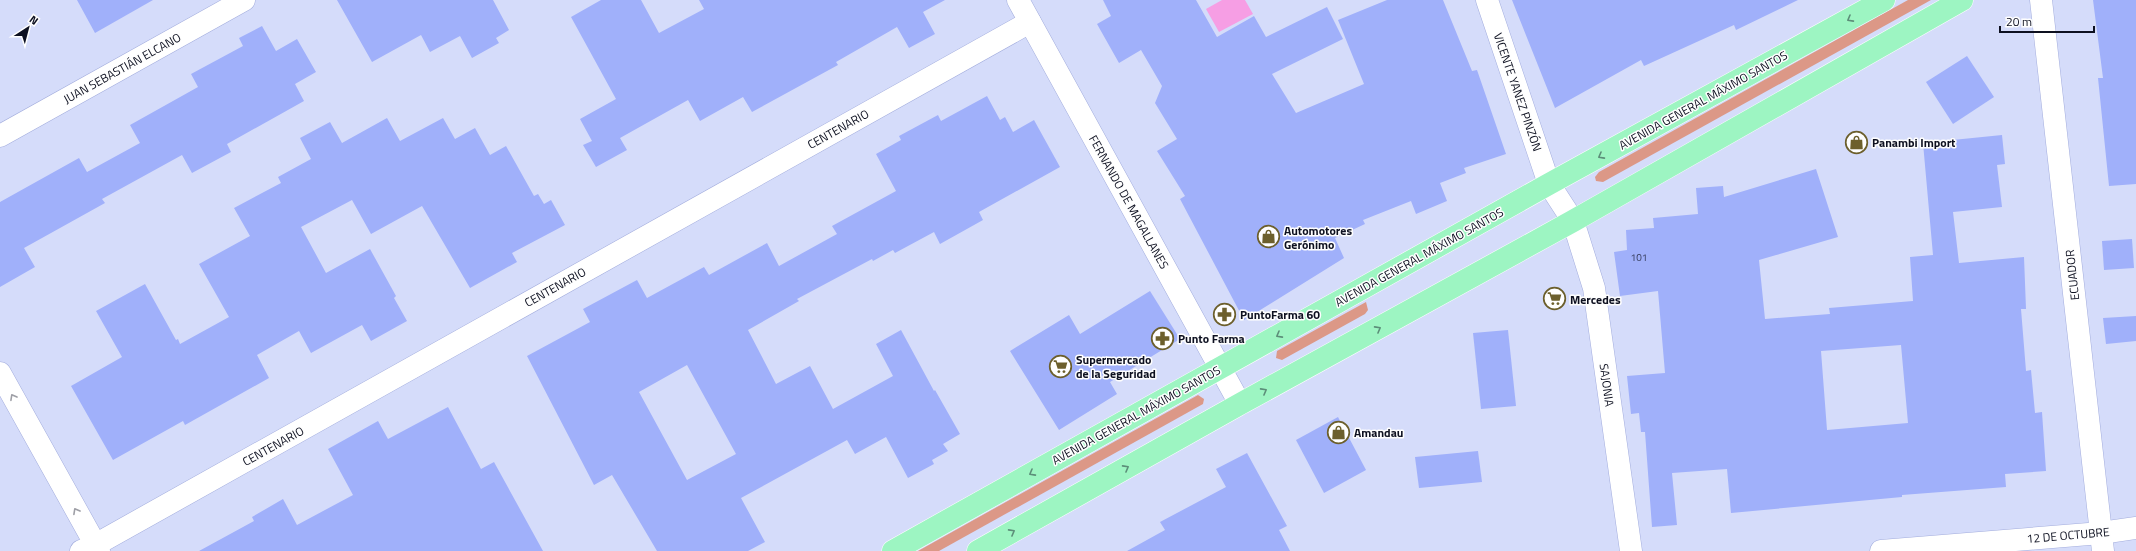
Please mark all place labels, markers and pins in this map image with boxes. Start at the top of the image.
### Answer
shop icon: Panambi Import [1843,129,1869,155]
place label: Panambi Import [1872,133,1956,152]
place label: Automotores Gerónimo [1284,221,1352,254]
shop icon: Automotores Gerónimo [1255,224,1281,250]
supermarket icon: Mercedes [1542,286,1568,312]
place label: Mercedes [1570,290,1621,309]
pharmacy icon: PuntoFarma 60 [1211,301,1237,327]
place label: PuntoFarma 60 [1240,305,1320,324]
pharmacy icon: Punto Farma [1149,325,1175,351]
place label: Punto Farma [1178,329,1245,348]
place label: Supermercado de la Seguridad [1076,350,1156,383]
supermarket icon: Supermercado de la Seguridad [1047,353,1073,379]
shop icon: Amandau [1326,419,1352,445]
place label: Amandau [1354,423,1403,442]

